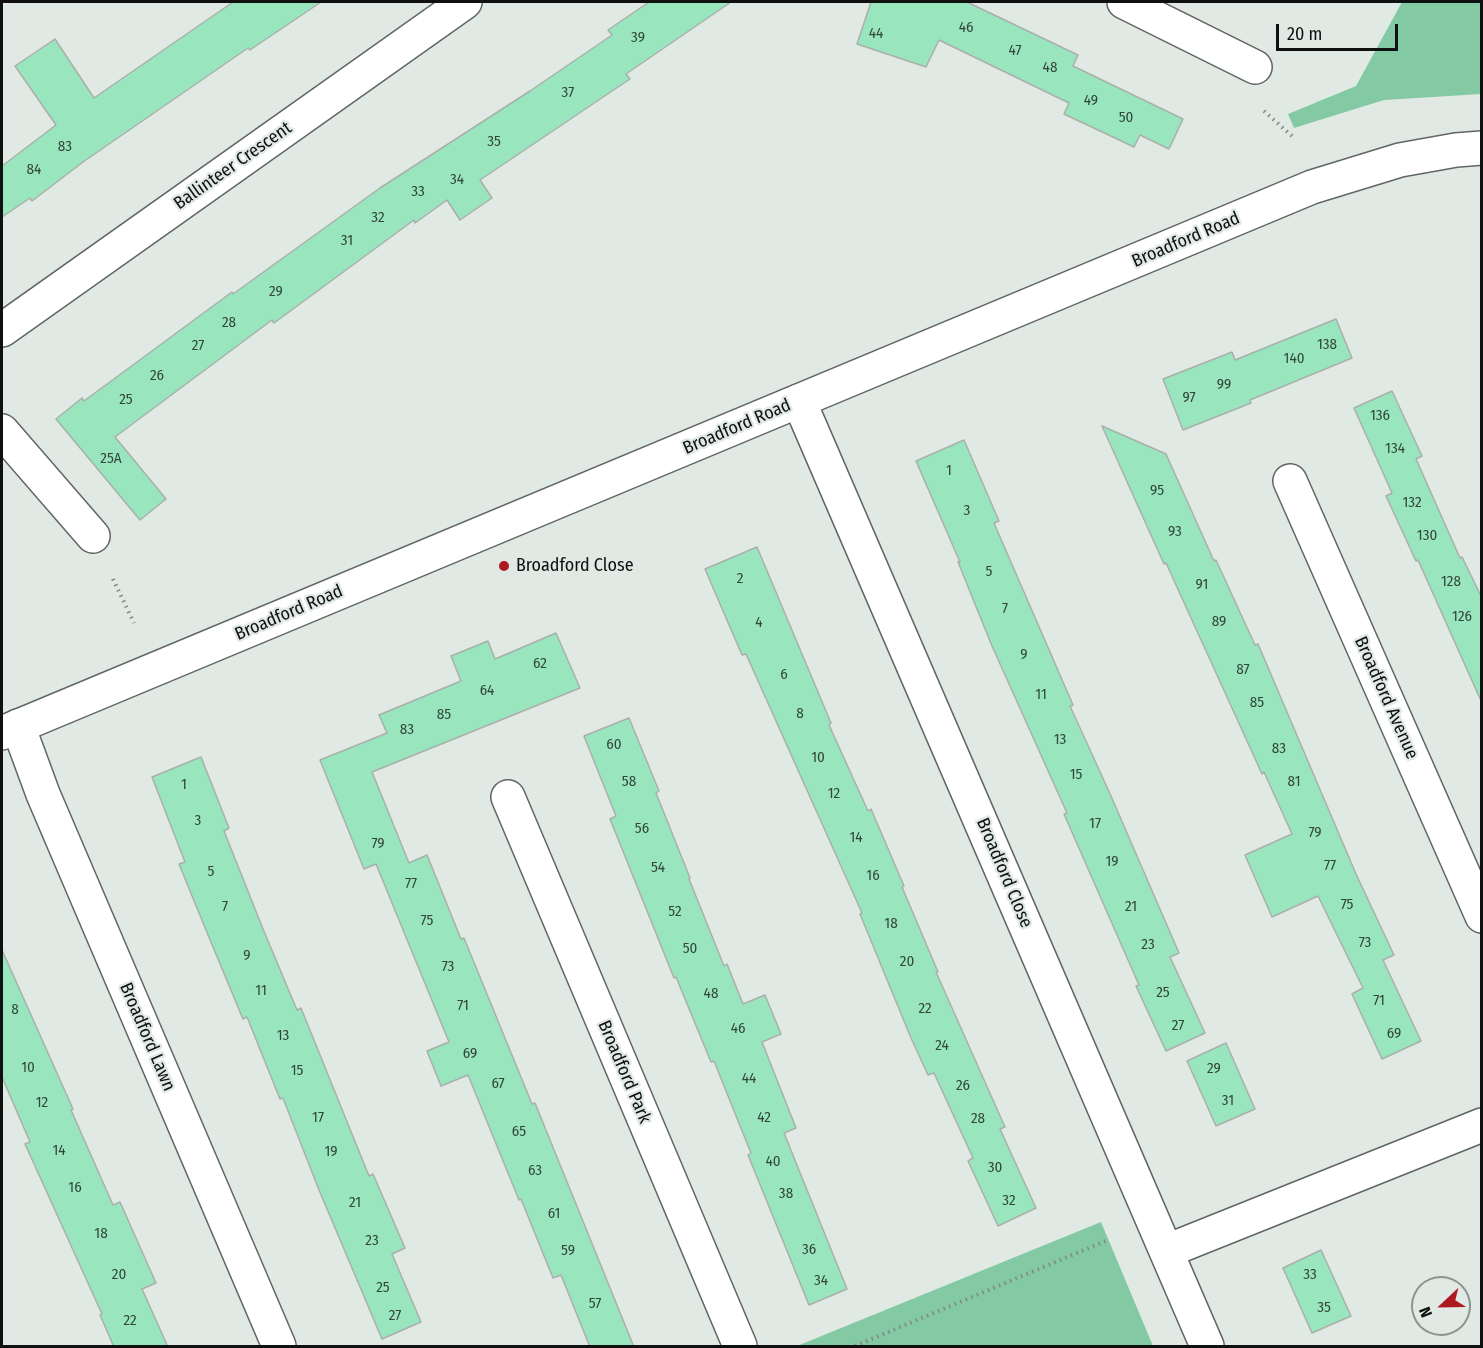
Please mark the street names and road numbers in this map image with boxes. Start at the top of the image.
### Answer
street label: Ballinteer Crescent [170,117,296,215]
street label: Broadford Road [1129,208,1243,272]
street label: Broadford Road [680,395,794,459]
street label: Broadford Road [232,581,346,645]
street label: Broadford Avenue [1349,633,1423,763]
street label: Broadford Close [971,815,1037,931]
street label: Broadford Lawn [114,980,180,1094]
street label: Broadford Park [593,1017,655,1127]

